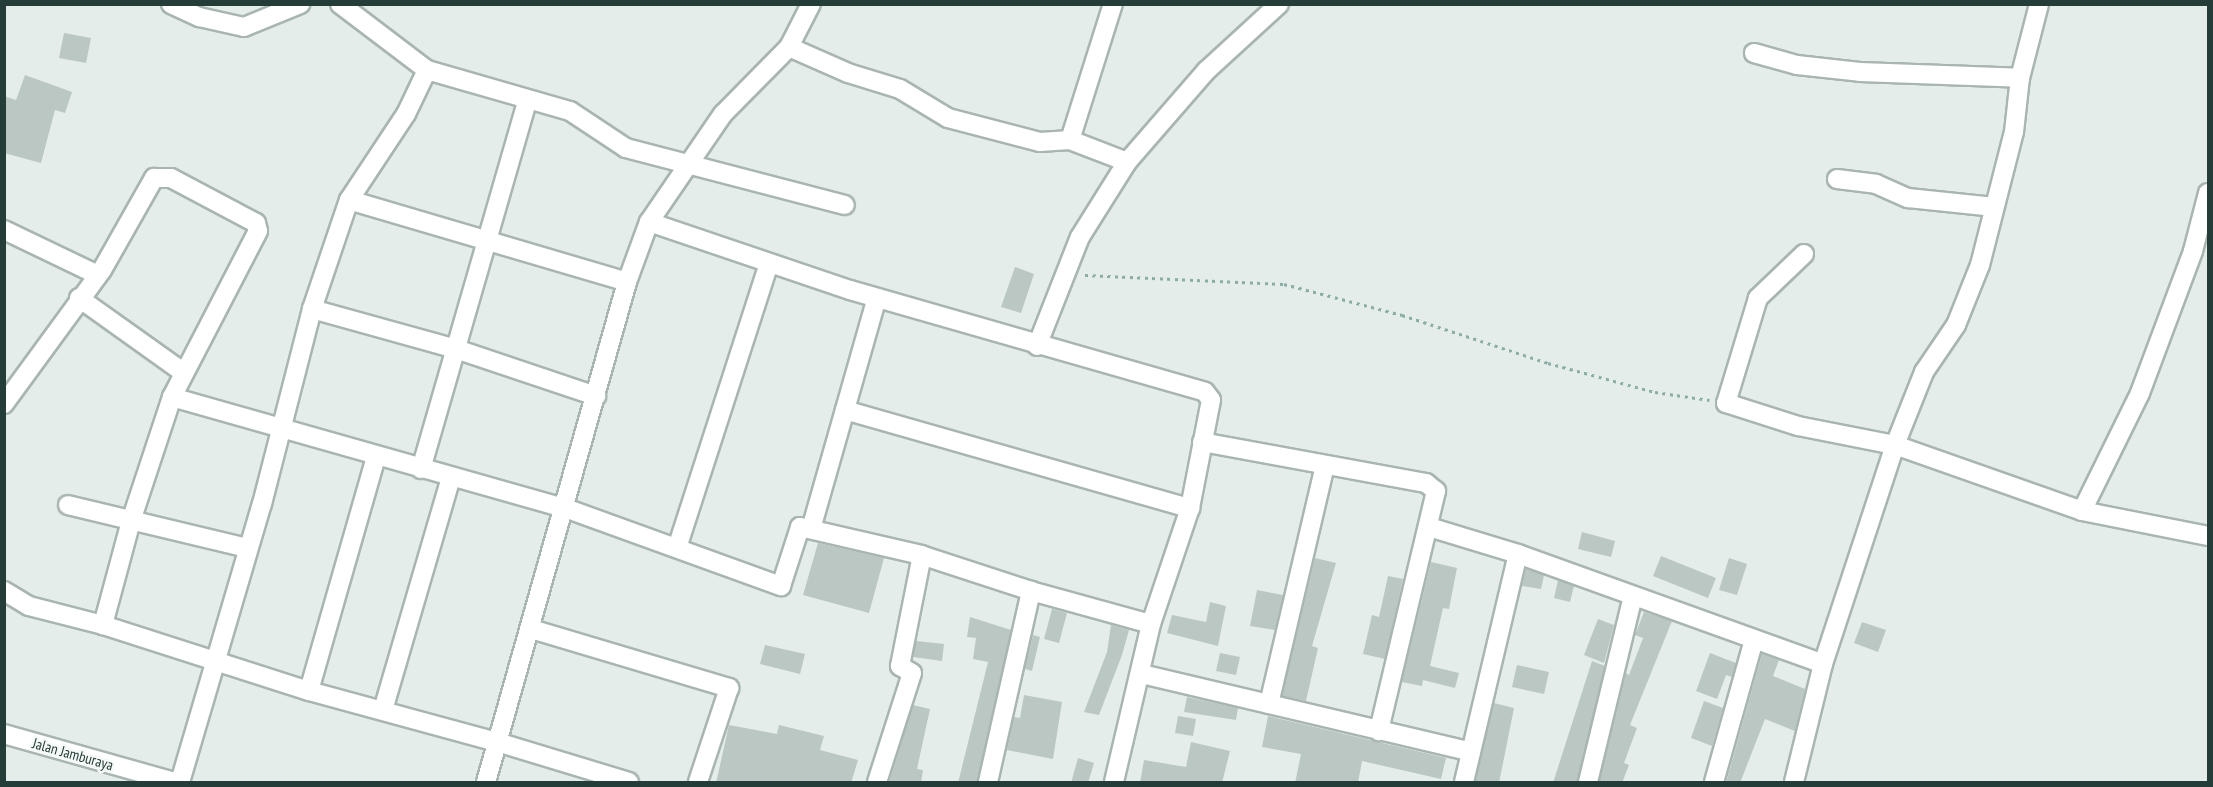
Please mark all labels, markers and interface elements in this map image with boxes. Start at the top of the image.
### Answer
street label: Jalan Jamburaya [31,734,115,774]

